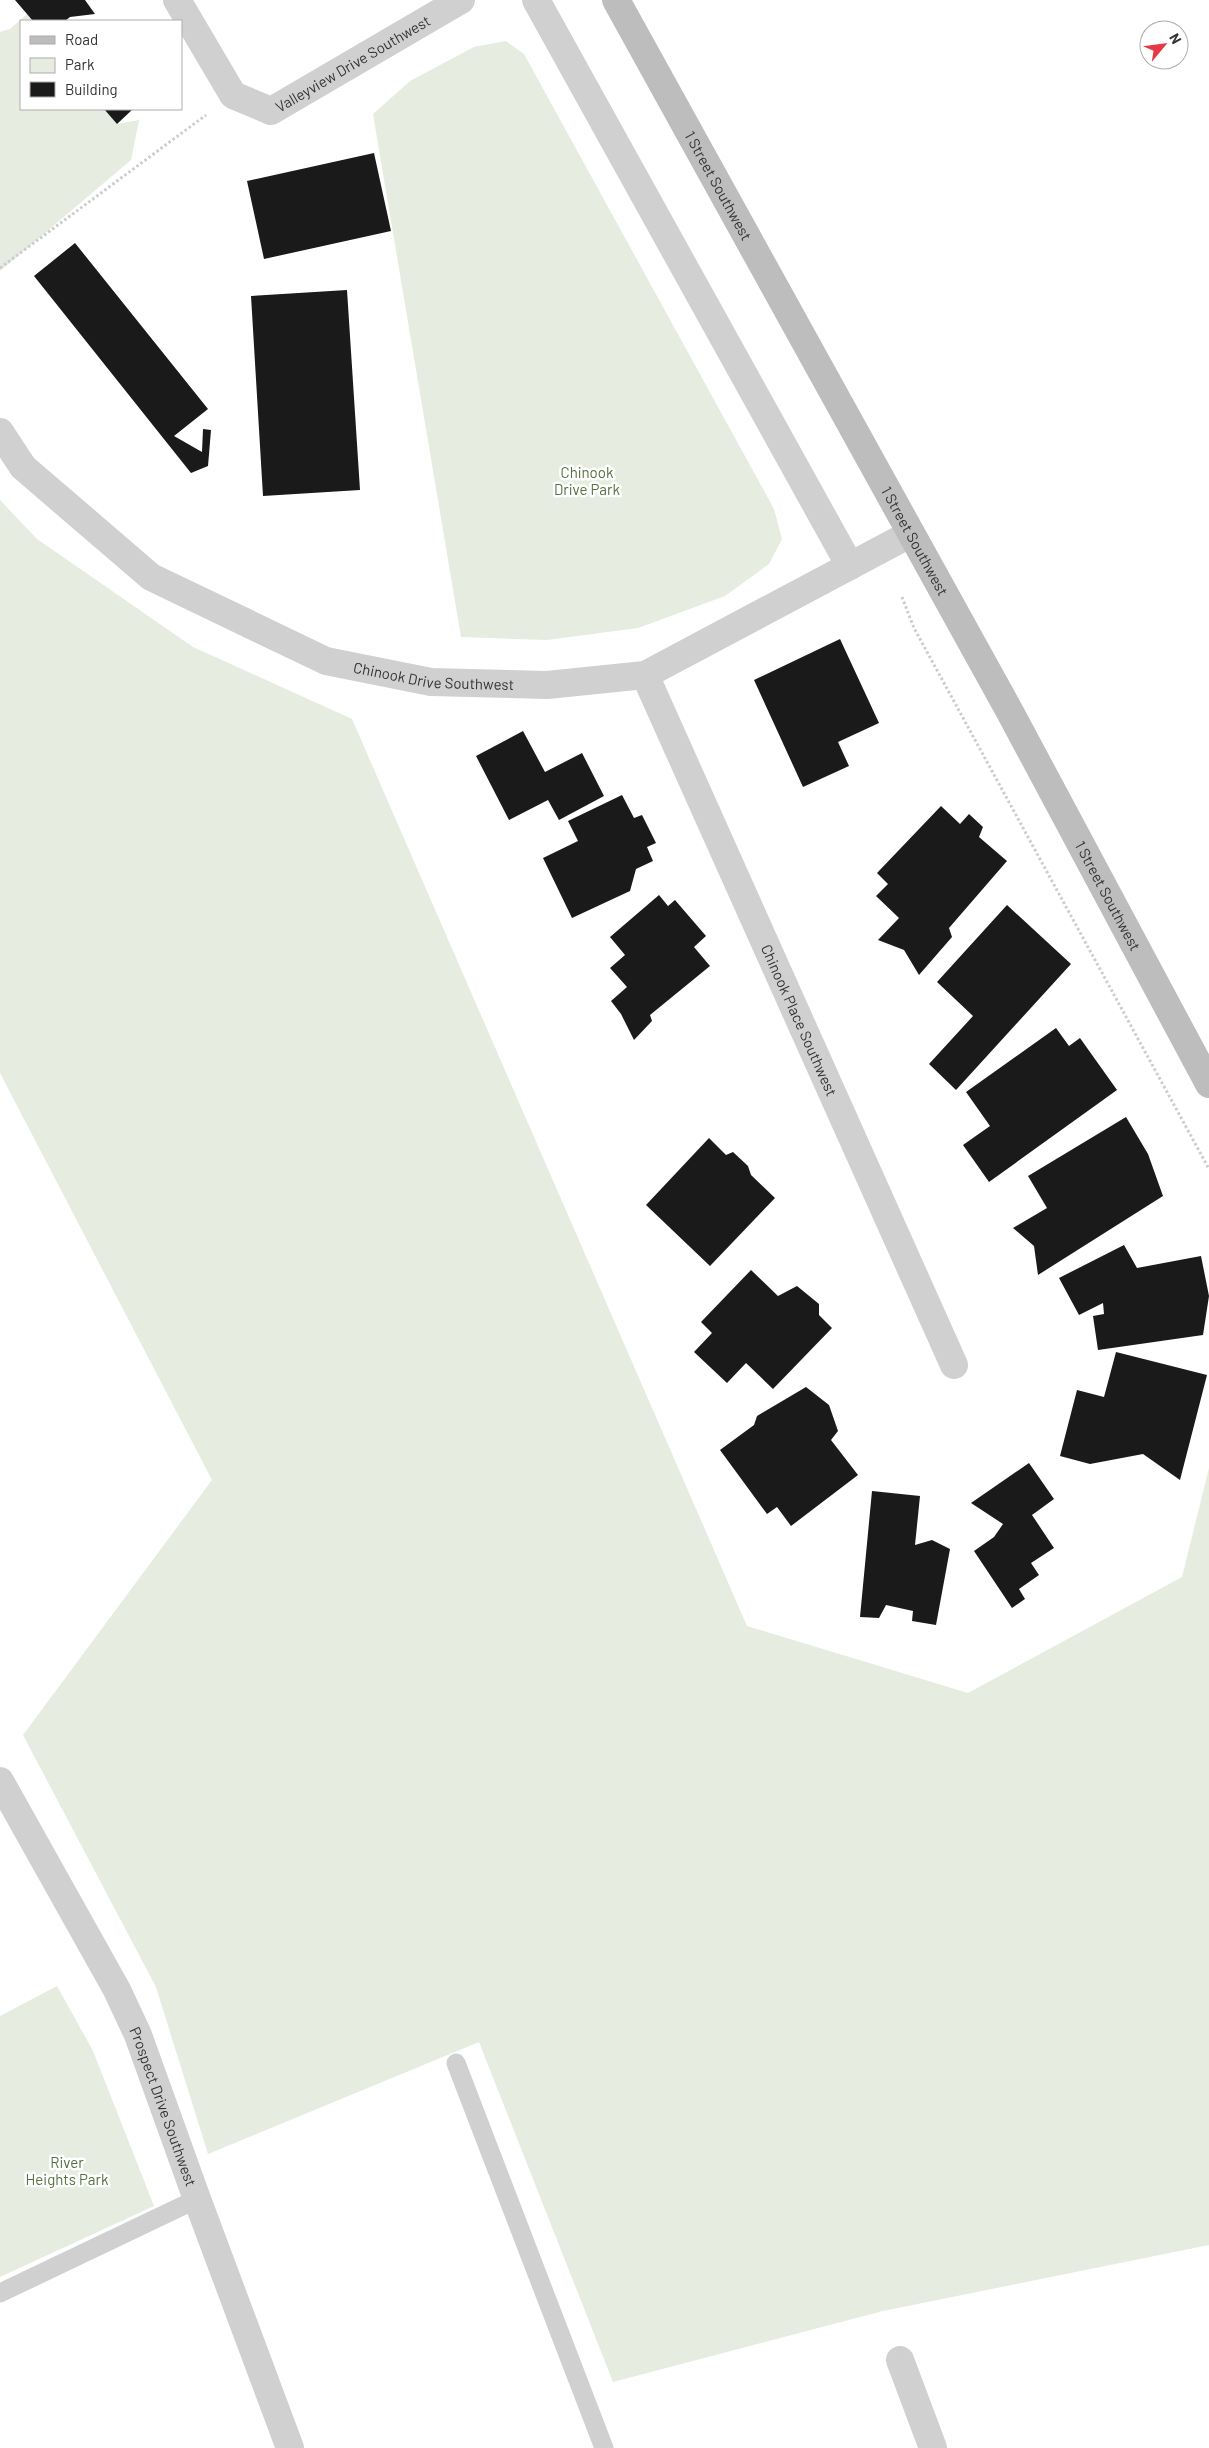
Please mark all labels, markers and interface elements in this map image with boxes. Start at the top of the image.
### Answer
street label: Valleyview Drive Southwest [272,11,433,116]
legend [20,20,182,110]
north arrow [1139,20,1189,70]
text: Road [65,30,98,48]
text: N [1166,30,1185,47]
text: Park [65,55,95,73]
text: Building [65,80,118,98]
street label: 1 Street Southwest [681,128,756,243]
park label: Chinook Drive Park [554,463,620,498]
street label: 1 Street Southwest [878,483,953,598]
street label: Chinook Drive Southwest [352,658,514,693]
street label: 1 Street Southwest [1072,838,1145,954]
street label: Chinook Place Southwest [758,941,841,1099]
street label: Prospect Drive Southwest [126,2024,201,2189]
park label: River Heights Park [26,2153,109,2188]

